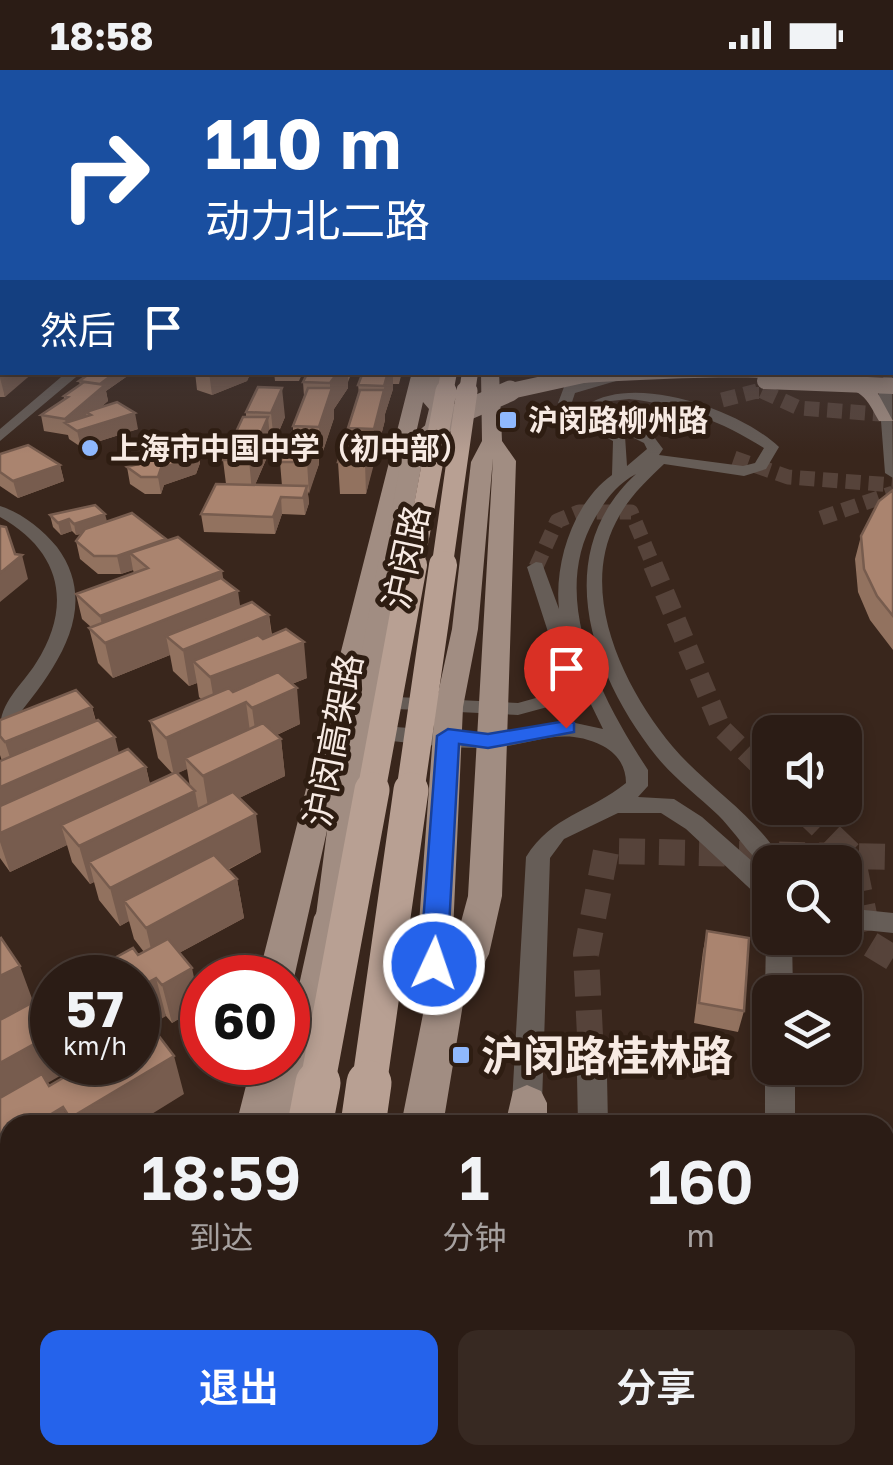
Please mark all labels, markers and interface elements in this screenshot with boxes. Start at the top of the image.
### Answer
text: 18:58 [50,13,154,58]
text: 110 m [205,100,401,184]
icon: right [40,110,170,240]
text: 动力北二路 [205,193,430,247]
icon: arrive [136,300,191,355]
text: 然后 [40,307,116,352]
place label: 沪闵路柳州路 [528,402,708,438]
marker: 沪闵路柳州路 [497,409,519,431]
place label: 上海市中国中学（初中部） [110,430,470,466]
marker: 上海市中国中学（初中部） [79,437,101,459]
street label: 沪闵路 [375,501,437,613]
pin [524,626,609,729]
icon: arrive [539,641,594,696]
street label: 沪闵高架路 [296,650,370,830]
map controls [752,715,862,1085]
button: sound [752,715,862,825]
button: search [752,845,862,955]
position arrow [382,912,486,1016]
speed limit sign: 60 [180,955,310,1085]
button: layers [752,975,862,1085]
text: 57 [66,978,124,1038]
text: km/h [63,1030,127,1061]
place label: 沪闵路桂林路 [481,1030,733,1080]
marker: 沪闵路桂林路 [450,1044,472,1066]
text: 18:59 [141,1141,301,1213]
text: 1 [459,1141,490,1213]
text: 160 [648,1145,754,1217]
text: m [687,1216,715,1254]
text: 到达 [189,1218,253,1256]
text: 分钟 [442,1218,506,1256]
button: 退出 [40,1330,438,1445]
button: 分享 [458,1330,855,1445]

